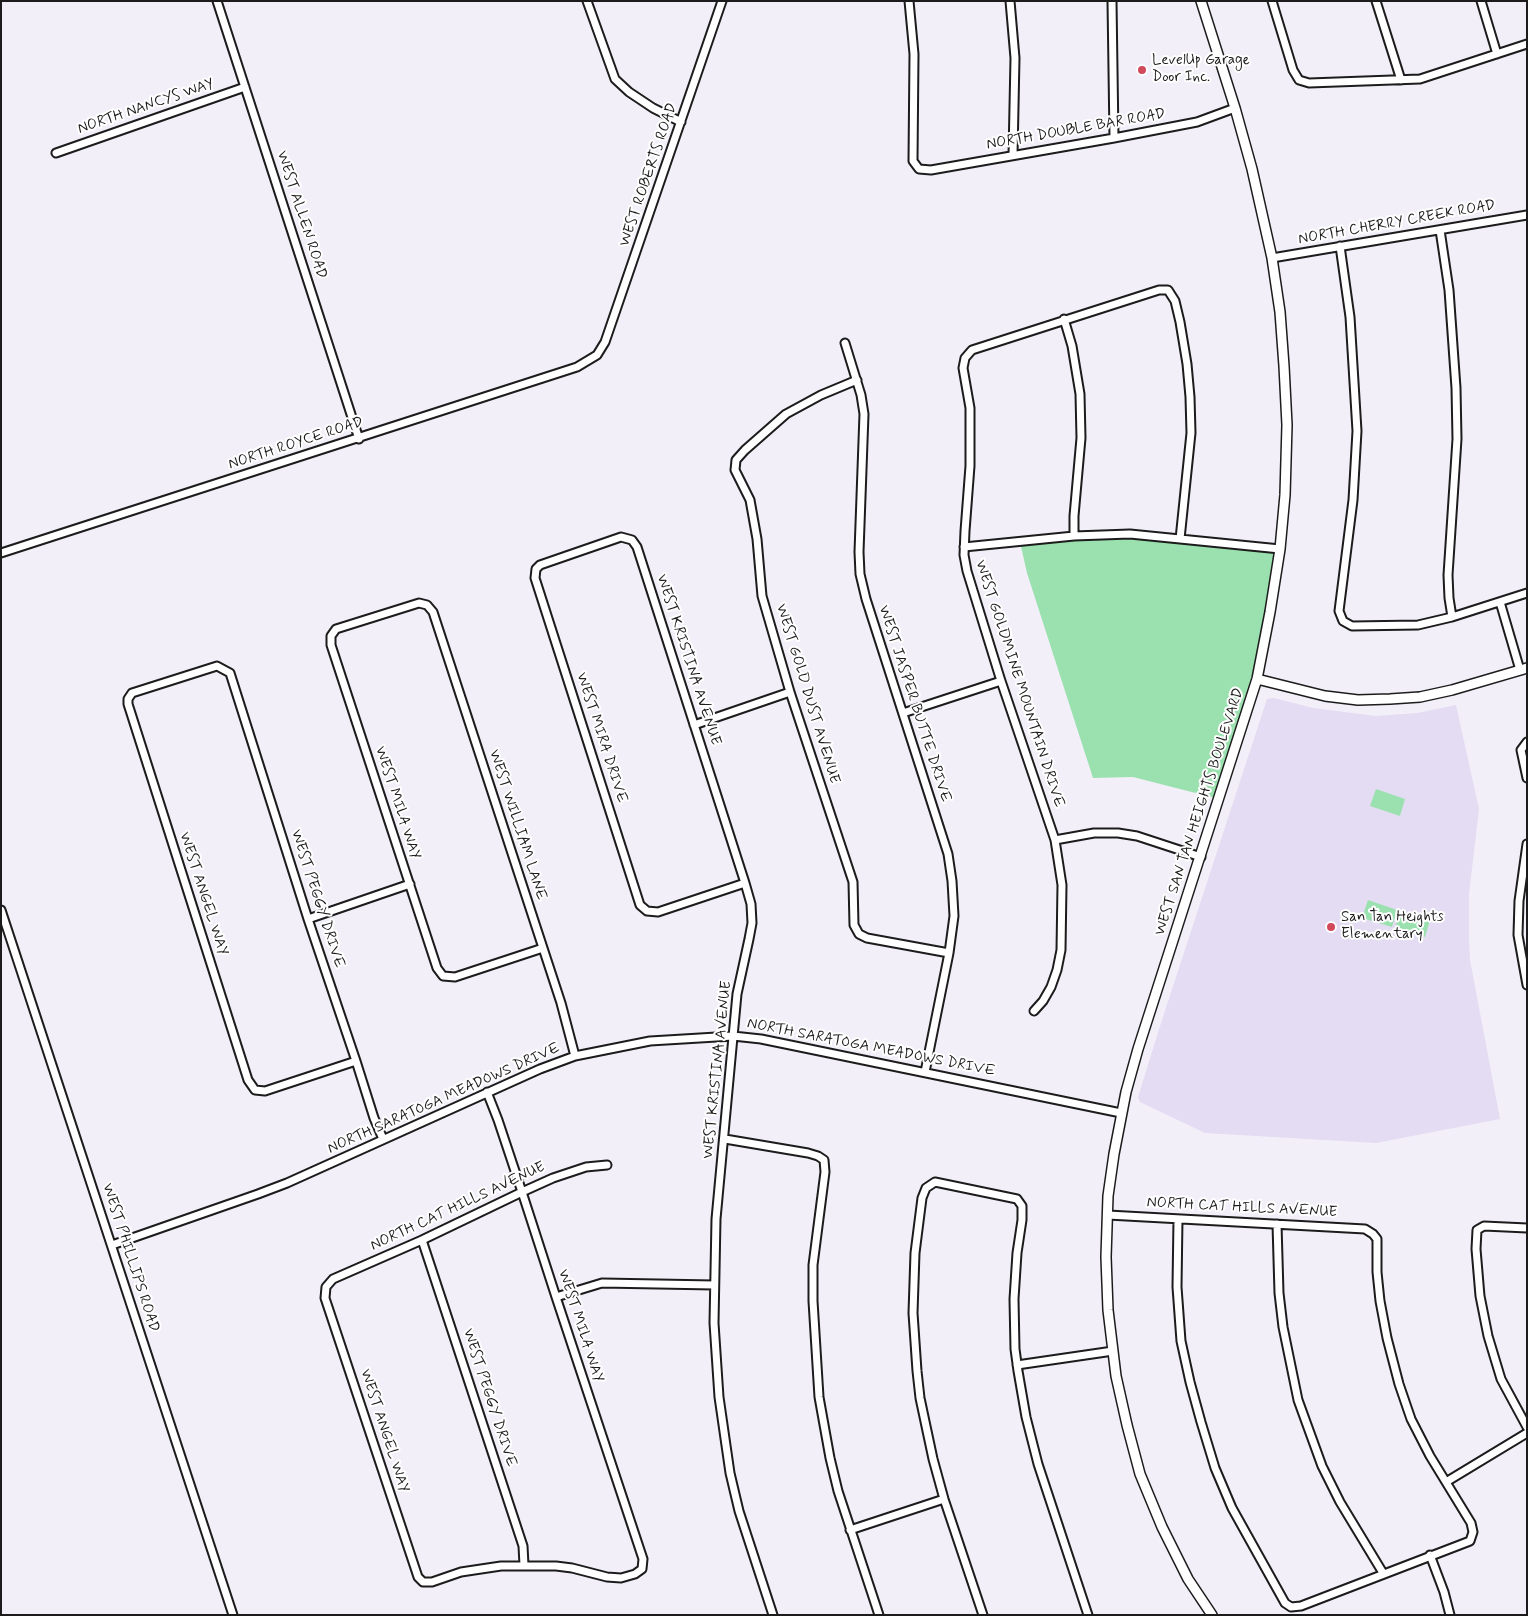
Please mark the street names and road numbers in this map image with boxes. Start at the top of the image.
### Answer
street label: NORTH NANCYS WAY [75,75,217,139]
street label: WEST ROBERTS ROAD [616,101,682,249]
street label: NORTH DOUBLE BAR ROAD [985,105,1167,155]
street label: WEST ALLEN ROAD [272,149,330,281]
street label: NORTH CHERRY CREEK ROAD [1297,197,1497,249]
street label: NORTH ROYCE ROAD [226,414,366,474]
street label: WEST GOLDMINE MOUNTAIN DRIVE [970,558,1068,810]
street label: WEST KRISTINA AVENUE [652,572,724,748]
street label: WEST GOLD DUST AVENUE [771,602,843,786]
street label: WEST JASPER BUTTE DRIVE [874,603,954,805]
street label: WEST MIRA DRIVE [571,671,631,805]
street label: WEST SAN TAN HEIGHTS BOULEVARD [1151,686,1249,938]
street label: WEST MILA WAY [370,744,424,862]
street label: WEST WILLIAM LANE [484,747,550,903]
street label: WEST PEGGY DRIVE [286,827,348,971]
street label: WEST ANGEL WAY [175,830,231,958]
street label: WEST KRISTINA AVENUE [700,980,736,1160]
street label: NORTH SARATOGA MEADOWS DRIVE [745,1015,997,1081]
street label: NORTH SARATOGA MEADOWS DRIVE [325,1039,563,1159]
street label: NORTH CAT HILLS AVENUE [368,1159,548,1255]
street label: WEST PHILLIPS ROAD [97,1181,163,1335]
street label: NORTH CAT HILLS AVENUE [1146,1194,1338,1222]
street label: WEST MILA WAY [553,1267,607,1385]
street label: WEST PEGGY DRIVE [458,1326,520,1470]
street label: WEST ANGEL WAY [356,1367,412,1495]

